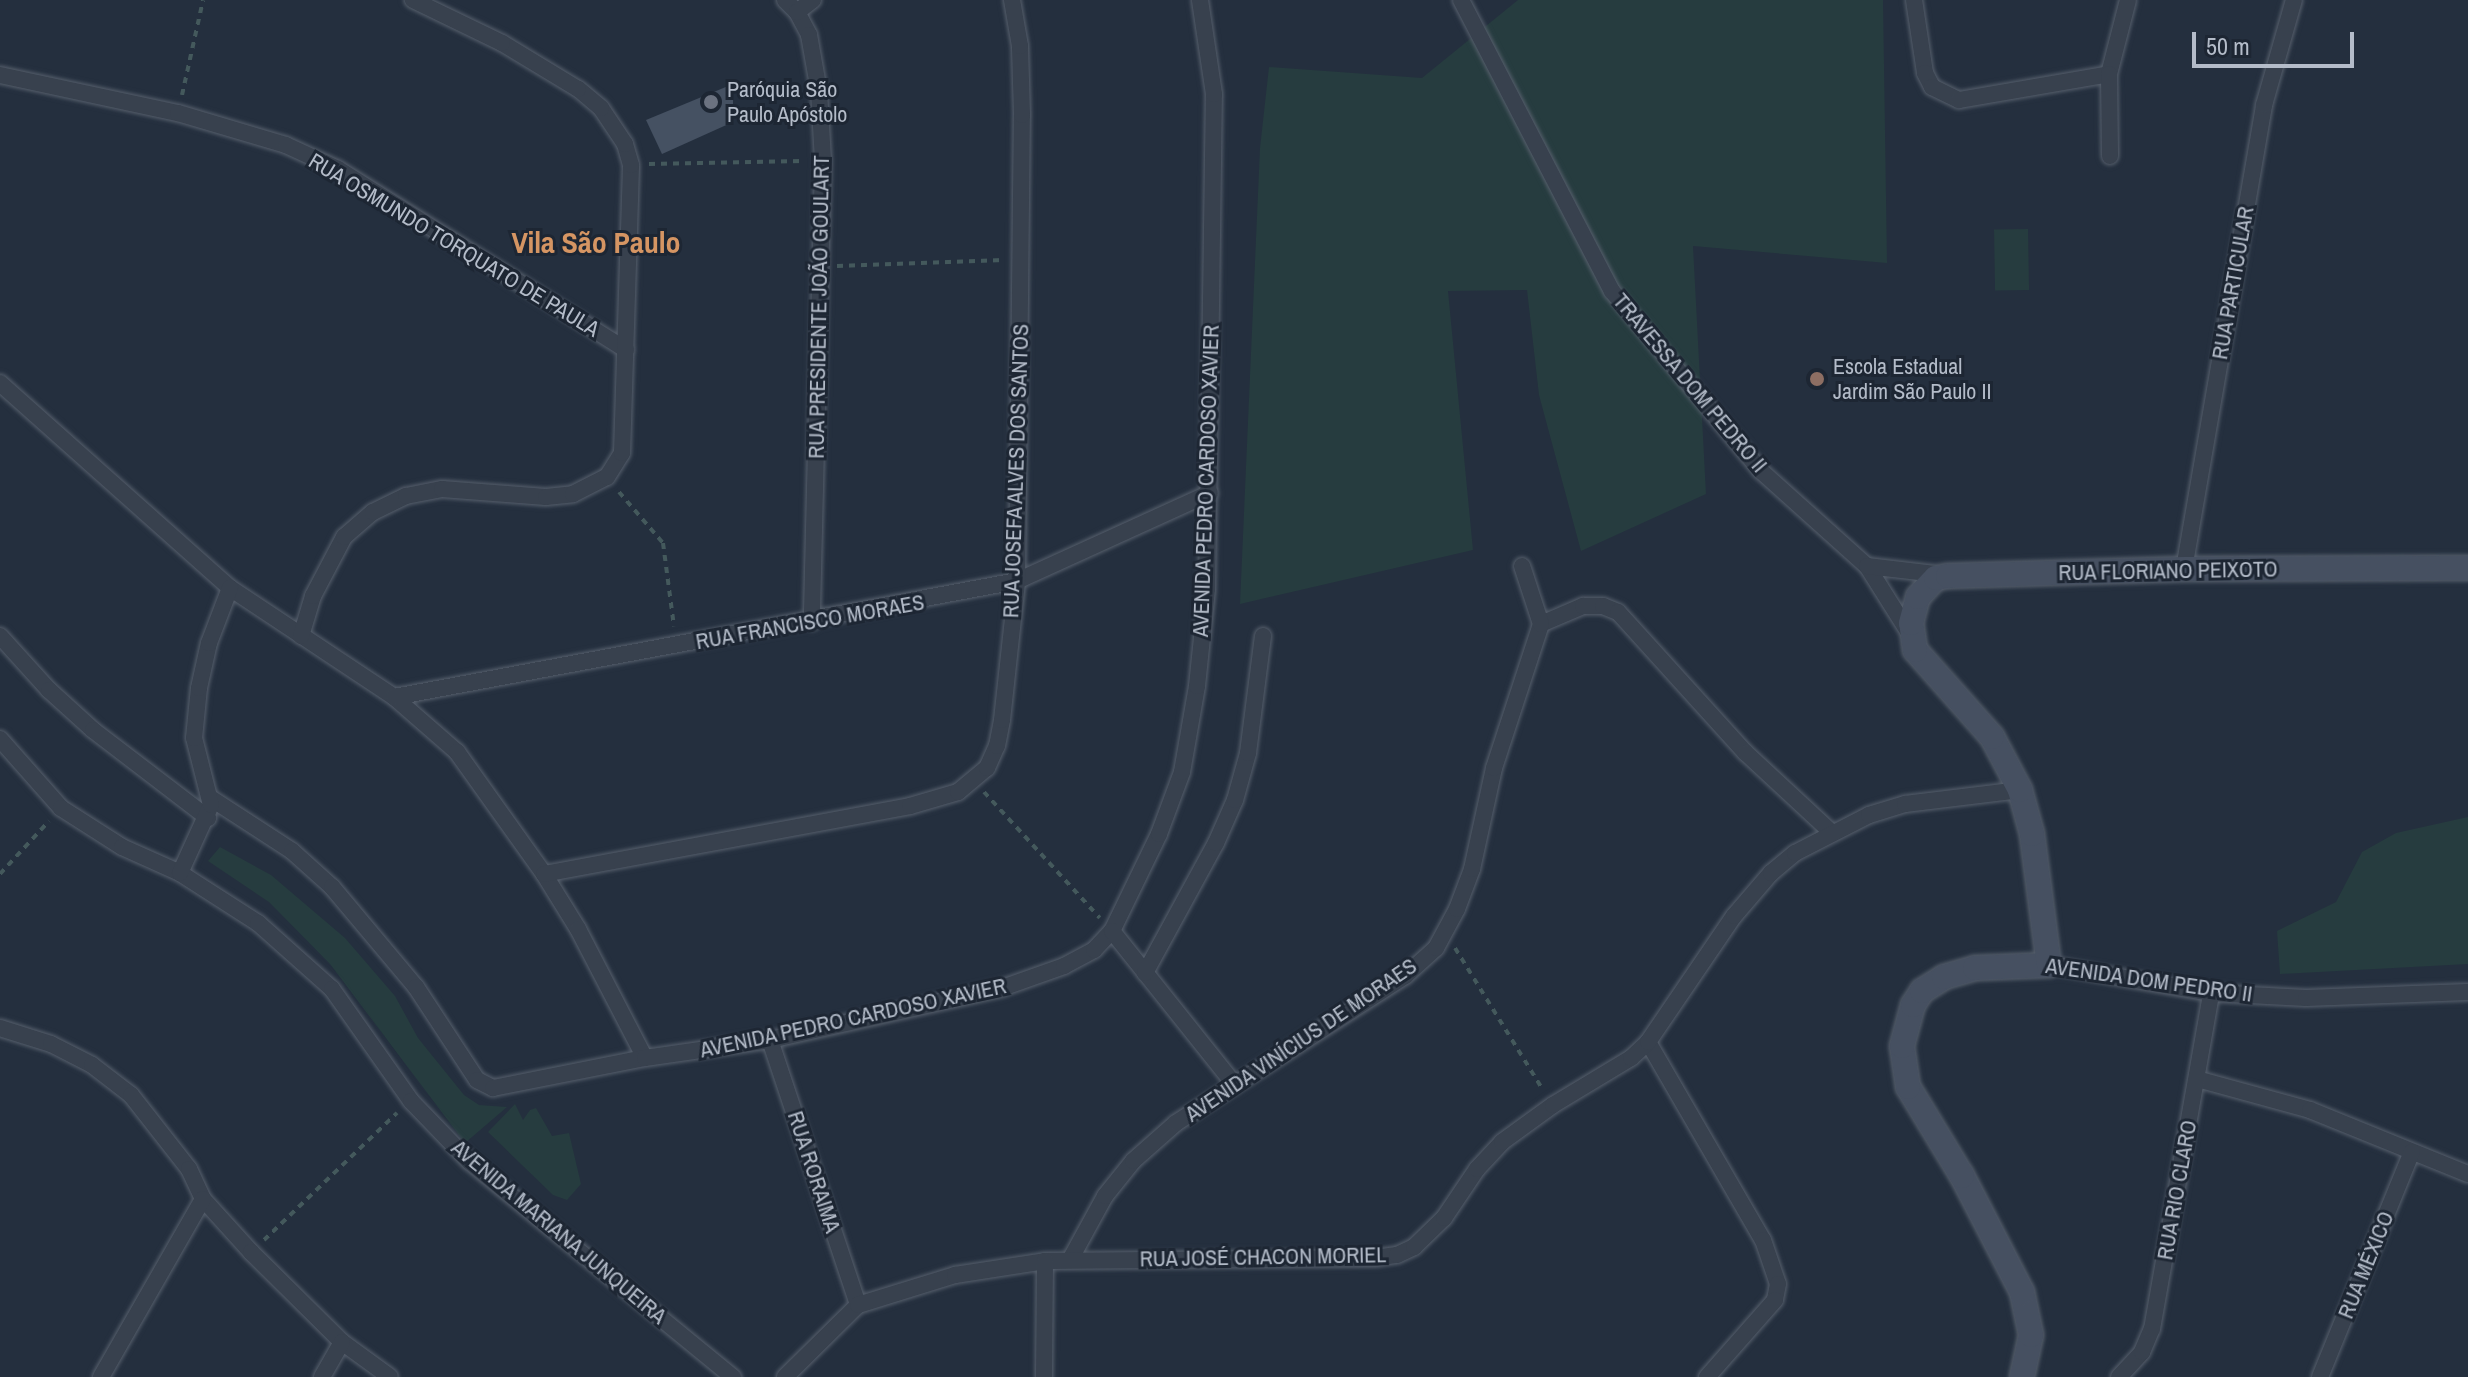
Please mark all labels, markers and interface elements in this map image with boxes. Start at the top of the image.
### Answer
scale bar [2196,16,2358,66]
text: 50 m [2206,30,2250,62]
place label: Paróquia São Paulo Apóstolo [727,76,848,128]
marker: Paróquia São Paulo Apóstolo [702,93,720,111]
street label: RUA OSMUNDO TORQUATO DE PAULA [303,147,605,343]
street label: RUA PRESIDENTE JOÃO GOULART [803,155,835,459]
street label: RUA PARTICULAR [2206,204,2260,362]
district label: Vila São Paulo [511,224,681,260]
street label: TRAVESSA DOM PEDRO II [1607,288,1773,478]
street label: RUA JOSEFA ALVES DOS SANTOS [998,322,1034,620]
street label: AVENIDA PEDRO CARDOSO XAVIER [1187,324,1225,638]
place label: Escola Estadual Jardim São Paulo II [1833,353,1991,404]
marker: Escola Estadual Jardim São Paulo II [1808,370,1826,388]
street label: RUA FLORIANO PEIXOTO [2058,556,2278,586]
street label: RUA FRANCISCO MORAES [693,589,927,655]
street label: AVENIDA VINÍCIUS DE MORAES [1180,952,1422,1128]
street label: AVENIDA DOM PEDRO II [2044,952,2254,1008]
street label: AVENIDA PEDRO CARDOSO XAVIER [697,973,1009,1063]
street label: RUA RORAIMA [782,1107,846,1237]
street label: RUA RIO CLARO [2152,1118,2202,1262]
street label: AVENIDA MARIANA JUNQUEIRA [445,1134,673,1330]
street label: RUA MÉXICO [2332,1207,2400,1323]
street label: RUA JOSÉ CHACON MORIEL [1139,1242,1387,1272]

